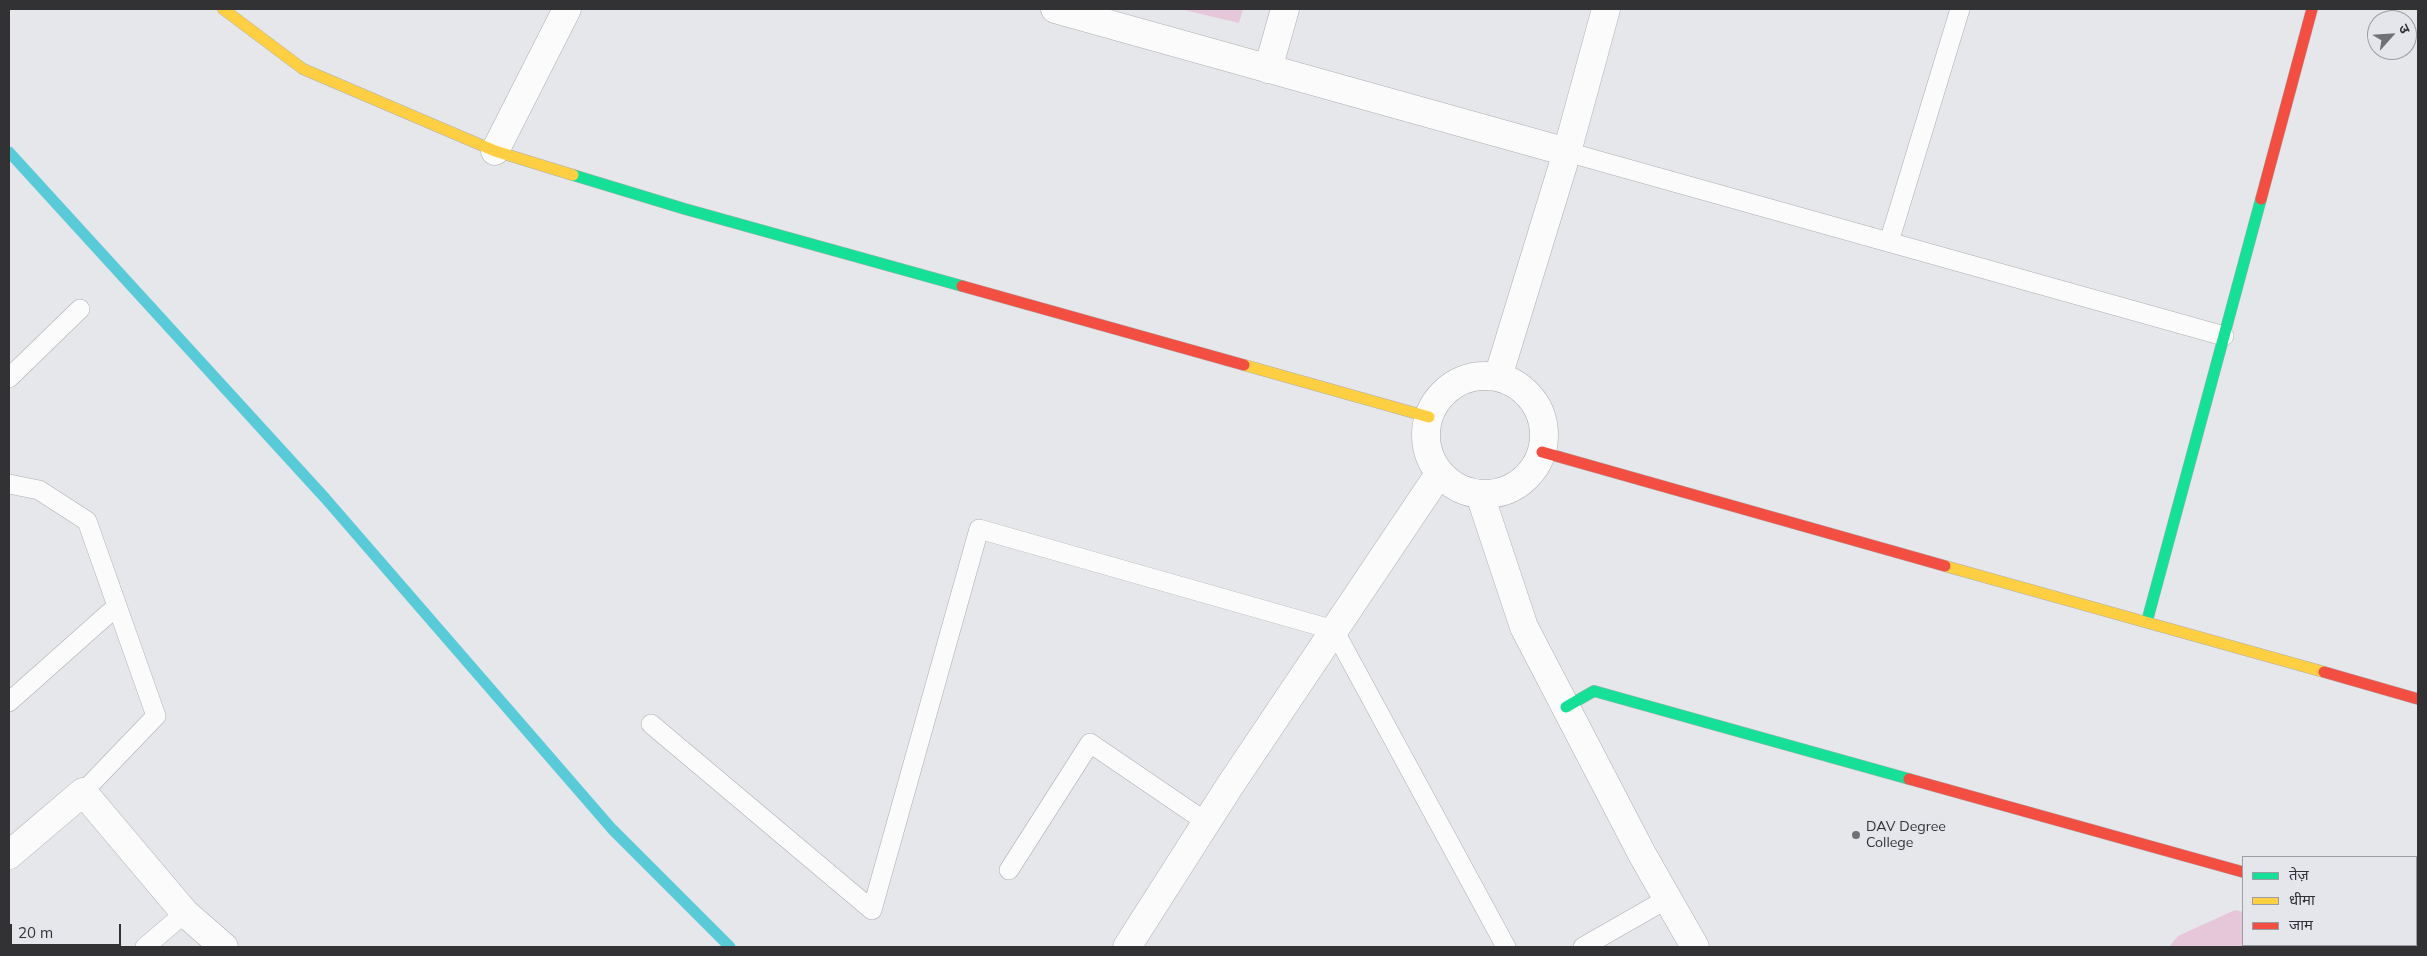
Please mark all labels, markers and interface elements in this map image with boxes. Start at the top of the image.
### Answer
north arrow [2367,10,2417,60]
text: उ [2395,21,2414,36]
place label: DAV Degree College [1866,819,1946,852]
marker: DAV Degree College [1850,829,1862,841]
legend [2242,856,2417,946]
text: तेज़ [2289,865,2309,884]
text: धीमा [2289,890,2315,909]
scale bar [12,914,124,946]
text: जाम [2289,915,2313,934]
text: 20 m [18,923,53,942]

